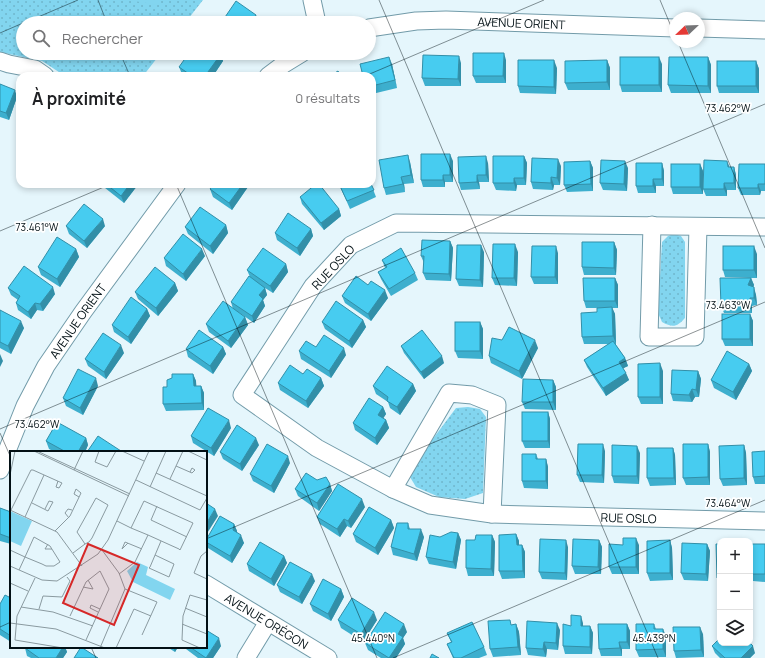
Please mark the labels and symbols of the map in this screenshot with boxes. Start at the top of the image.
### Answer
north arrow [669,12,705,48]
street label: AVENUE ORIENT [477,13,567,33]
text: 73.462°W [706,101,751,115]
text: 73.461°W [16,220,59,234]
street label: RUE OSLO [308,241,358,293]
street label: AVENUE ORIENT [45,279,110,362]
text: 73.463°W [706,298,751,312]
text: 73.462°W [15,417,60,431]
inset map [10,451,207,648]
text: 73.464°W [706,496,751,510]
street label: RUE OSLO [601,508,657,527]
street label: AVENUE ORÉGON [222,589,312,653]
text: 45.440°N [351,631,395,645]
text: 45.439°N [632,631,676,645]

